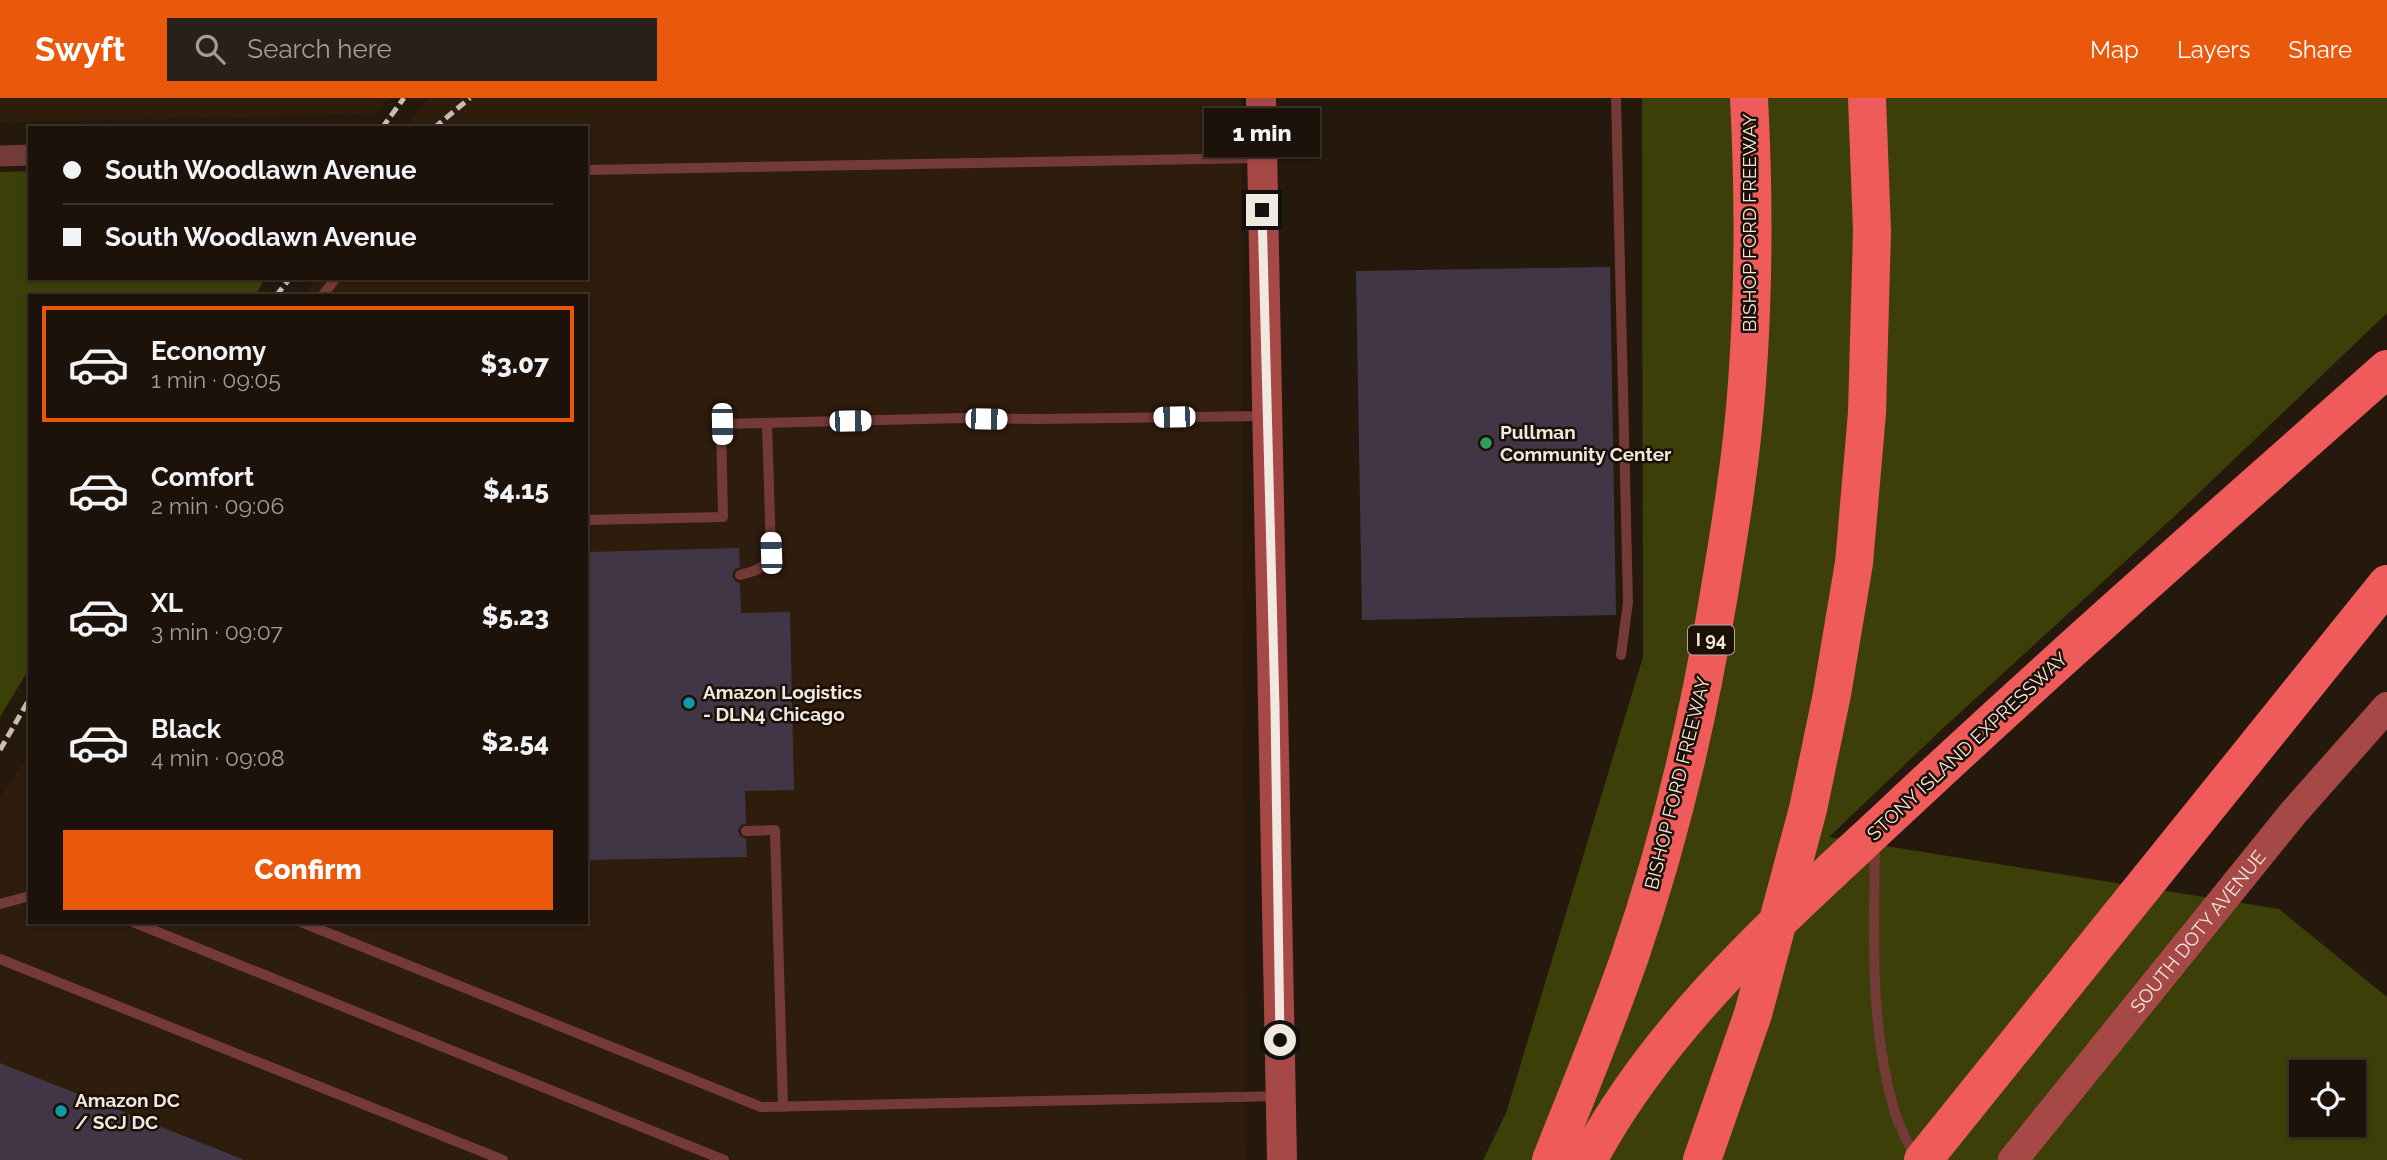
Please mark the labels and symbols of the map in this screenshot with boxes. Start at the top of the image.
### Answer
callout: 1 min [1204,108,1320,158]
street label: BISHOP FORD FREEWAY [1738,113,1760,332]
route end [1246,194,1278,226]
car [712,403,733,445]
car [1153,406,1196,428]
car [965,408,1008,430]
car [829,410,872,432]
place label: Pullman Community Center [1500,421,1672,465]
marker: Pullman Community Center [1478,435,1494,451]
car [760,532,783,574]
road number: I 94 [1688,626,1734,654]
street label: STONY ISLAND EXPRESSWAY [1862,647,2072,845]
street label: BISHOP FORD FREEWAY [1640,674,1714,892]
place label: Amazon Logistics - DLN4 Chicago [703,681,862,725]
marker: Amazon Logistics - DLN4 Chicago [681,695,697,711]
street label: SOUTH DOTY AVENUE [2126,846,2270,1017]
route start [1264,1024,1296,1056]
place label: Amazon DC / SCJ DC [75,1089,180,1133]
marker: Amazon DC / SCJ DC [53,1103,69,1119]

